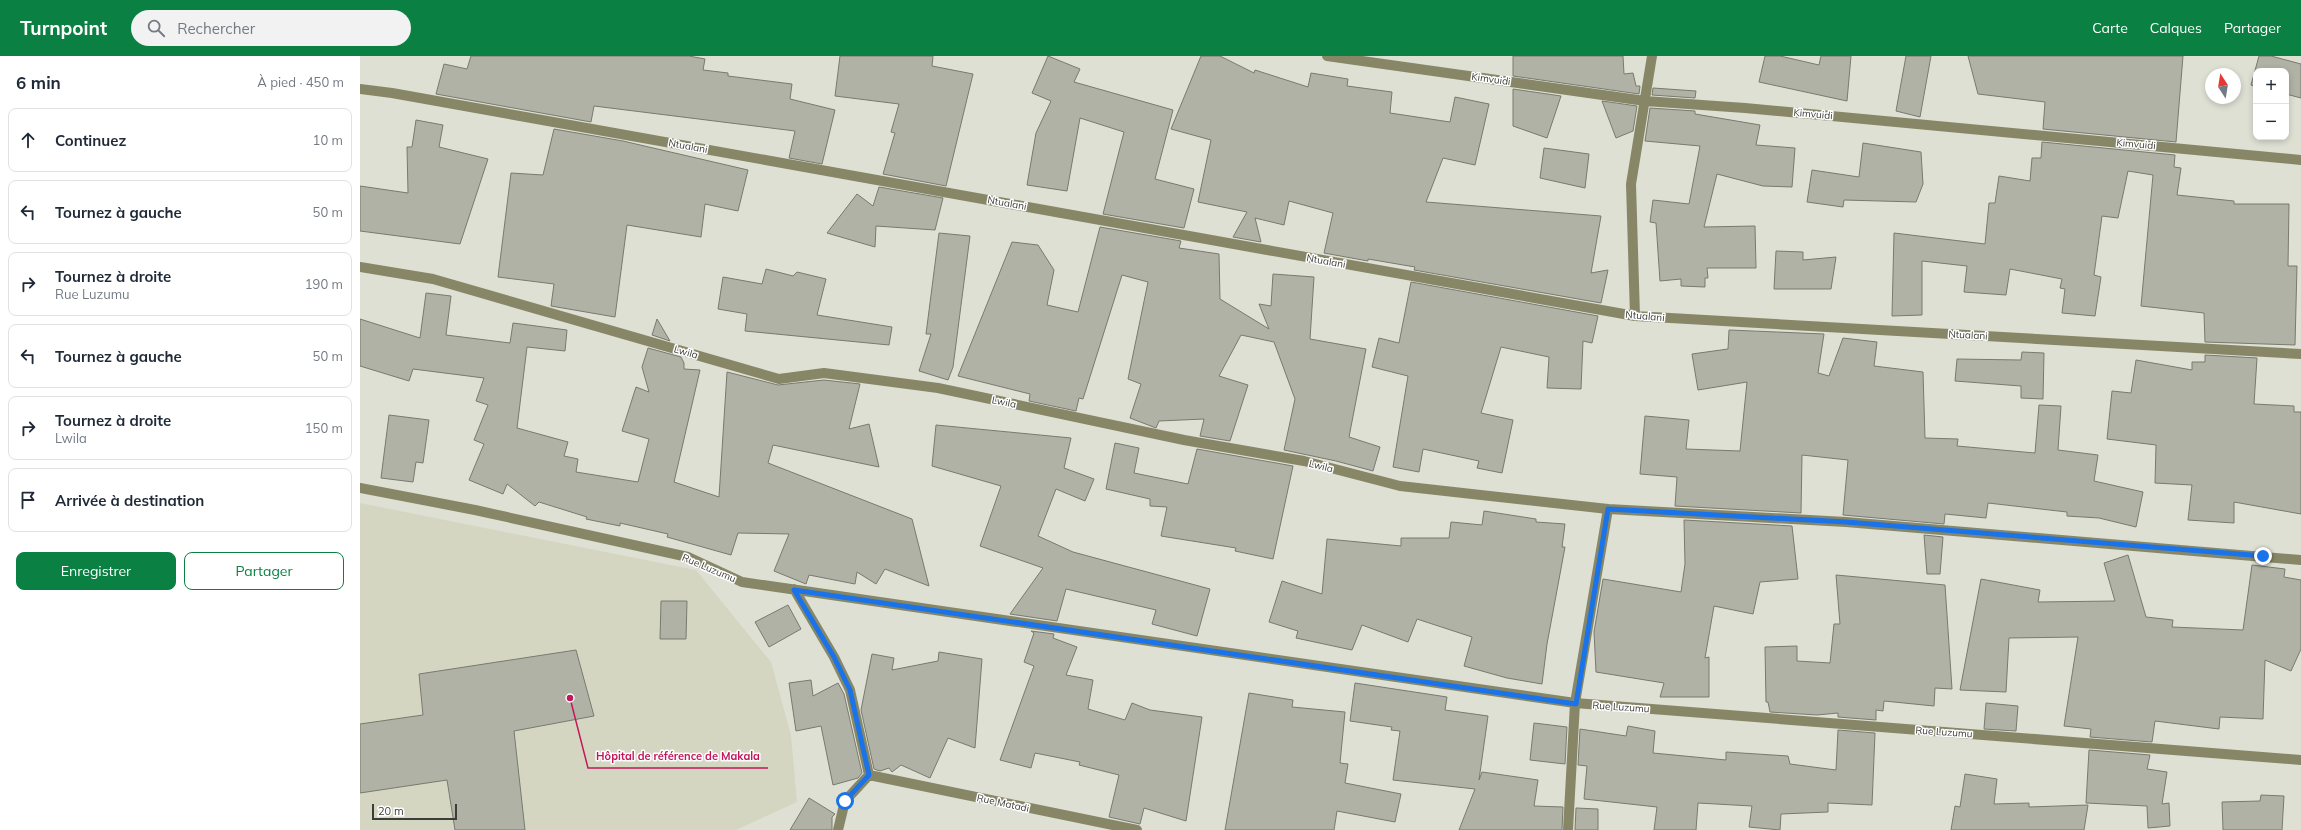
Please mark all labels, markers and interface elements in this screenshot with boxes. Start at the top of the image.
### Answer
search box [131,10,411,46]
text: Turnpoint [20,16,107,40]
icon: search [145,17,167,39]
text: Rechercher [177,19,255,38]
text: Carte [2092,19,2128,37]
text: Calques [2150,19,2202,37]
text: Partager [2224,19,2281,37]
north arrow [2205,68,2241,104]
map controls [2253,68,2289,140]
button: + [2253,68,2289,104]
street label: Kimvuidi [1471,70,1511,88]
text: 6 min [16,72,61,93]
text: À pied · 450 m [257,74,344,90]
button: − [2253,104,2289,140]
street label: Kimvuidi [1793,106,1833,122]
icon: ahead [17,129,39,151]
text: Continuez [55,131,126,150]
text: 10 m [313,132,343,148]
street label: Ntualani [667,136,709,156]
street label: Kimvuidi [2116,136,2156,152]
street label: Ntualani [986,193,1028,213]
icon: left [17,201,39,223]
text: Tournez à gauche [55,203,182,222]
text: 50 m [313,204,343,220]
street label: Ntualani [1305,251,1347,271]
text: Tournez à droite [55,267,171,286]
icon: right [17,273,39,295]
text: 190 m [305,276,343,292]
text: Rue Luzumu [55,286,130,302]
street label: Ntualani [1625,308,1665,324]
street label: Ntualani [1948,327,1988,343]
street label: Lwila [672,342,700,362]
icon: left [17,345,39,367]
text: Tournez à gauche [55,347,182,366]
text: 50 m [313,348,343,364]
street label: Lwila [991,393,1017,411]
text: Tournez à droite [55,411,171,430]
icon: right [17,417,39,439]
text: 150 m [305,420,343,436]
text: Lwila [55,430,87,446]
street label: Lwila [1308,457,1334,475]
icon: arrive [17,489,39,511]
text: Arrivée à destination [55,491,204,510]
route end [2254,547,2272,565]
street label: Rue Luzumu [680,551,738,585]
button: Enregistrer [16,552,176,590]
button: Partager [184,552,344,590]
street label: Rue Luzumu [1592,699,1650,715]
street label: Rue Luzumu [1915,724,1973,740]
callout: Hôpital de référence de Makala [588,745,768,768]
text: Hôpital de référence de Makala [596,749,760,763]
street label: Rue Matadi [976,791,1030,815]
route start [836,792,854,810]
scale bar [372,802,457,821]
text: 20 m [378,804,404,818]

